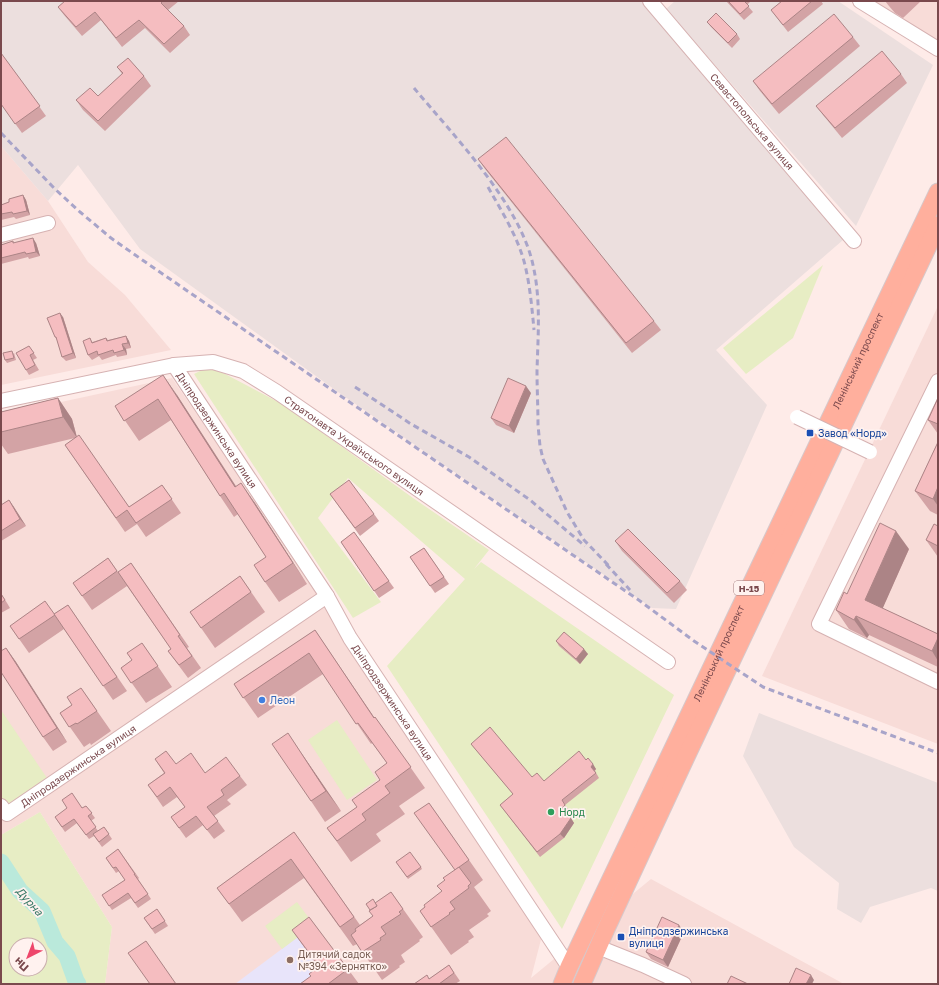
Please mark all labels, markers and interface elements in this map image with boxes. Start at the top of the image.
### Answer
street label: Севастопольська вулиця [708,71,797,172]
street label: Ленінський проспект [830,310,886,411]
street label: Дніпродзержинська вулиця [174,370,260,490]
street label: Стратонавта Українського вулиця [282,393,426,498]
place label: Завод «Норд» [818,427,887,439]
marker: Завод «Норд» [805,428,815,438]
road number: Н-15 [734,581,764,595]
street label: Ленінський проспект [690,603,746,703]
street label: Дніпродзержинська вулиця [350,642,436,762]
place label: Леон [270,694,295,706]
marker: Леон [257,695,267,705]
street label: Дніпродзержинська вулиця [18,722,138,809]
place label: Норд [559,806,585,818]
marker: Норд [546,807,556,817]
water label: Дурна [12,883,47,919]
place label: Дніпродзержинська вулиця [629,925,728,949]
marker: Дніпродзержинська вулиця [616,932,626,942]
north arrow [8,937,48,977]
place label: Дитячий садок №394 «Зернятко» [298,948,388,972]
text: Пн [11,955,31,975]
marker: Дитячий садок №394 «Зернятко» [285,955,295,965]

